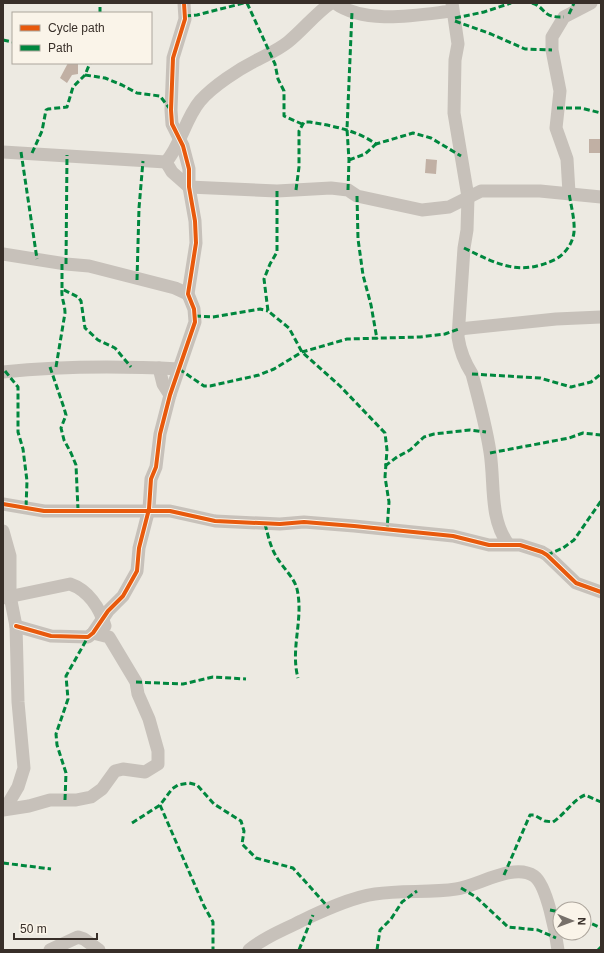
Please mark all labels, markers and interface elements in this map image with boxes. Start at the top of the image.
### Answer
legend [12,12,152,64]
text: Cycle path [48,21,105,35]
text: Path [48,41,73,55]
north arrow [552,901,592,941]
scale bar [14,915,97,941]
text: N [576,917,588,925]
text: 50 m [20,922,47,936]

